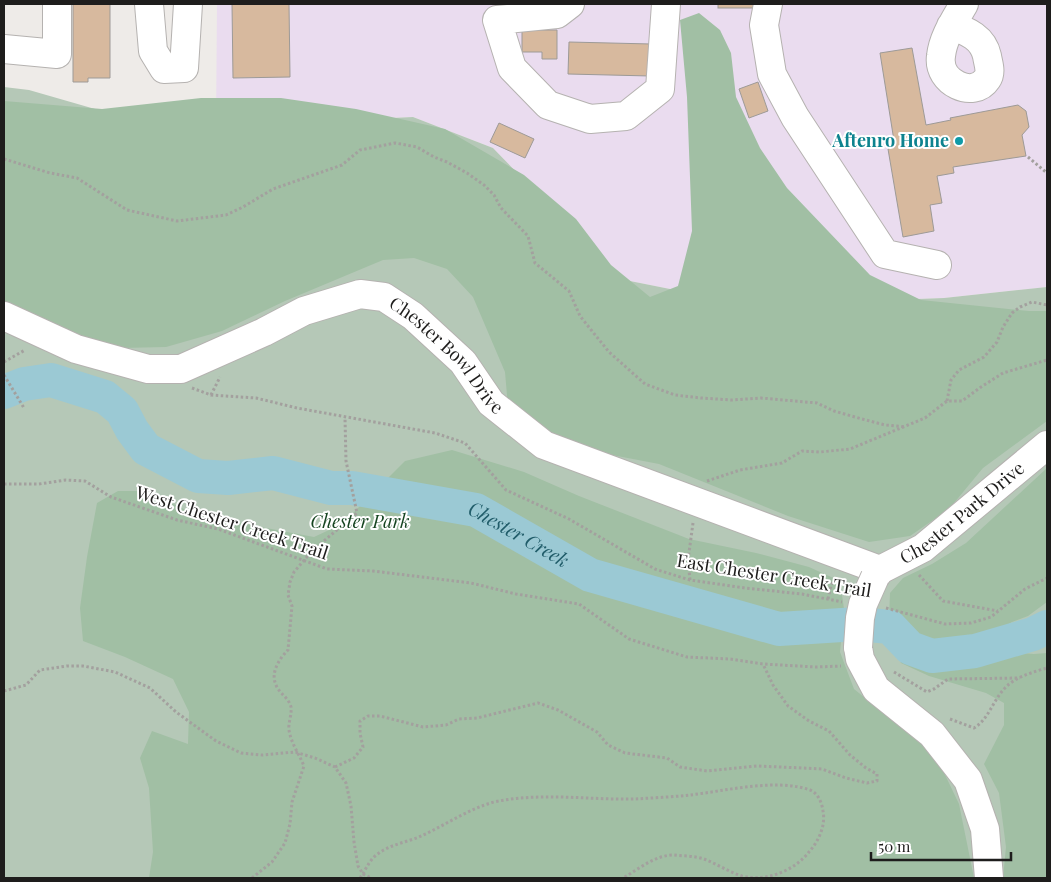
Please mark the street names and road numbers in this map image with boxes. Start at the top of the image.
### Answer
street label: Chester Bowl Drive [385,291,508,419]
street label: Chester Park Drive [895,456,1029,569]
street label: West Chester Creek Trail [132,479,332,565]
street label: East Chester Creek Trail [675,548,873,602]

